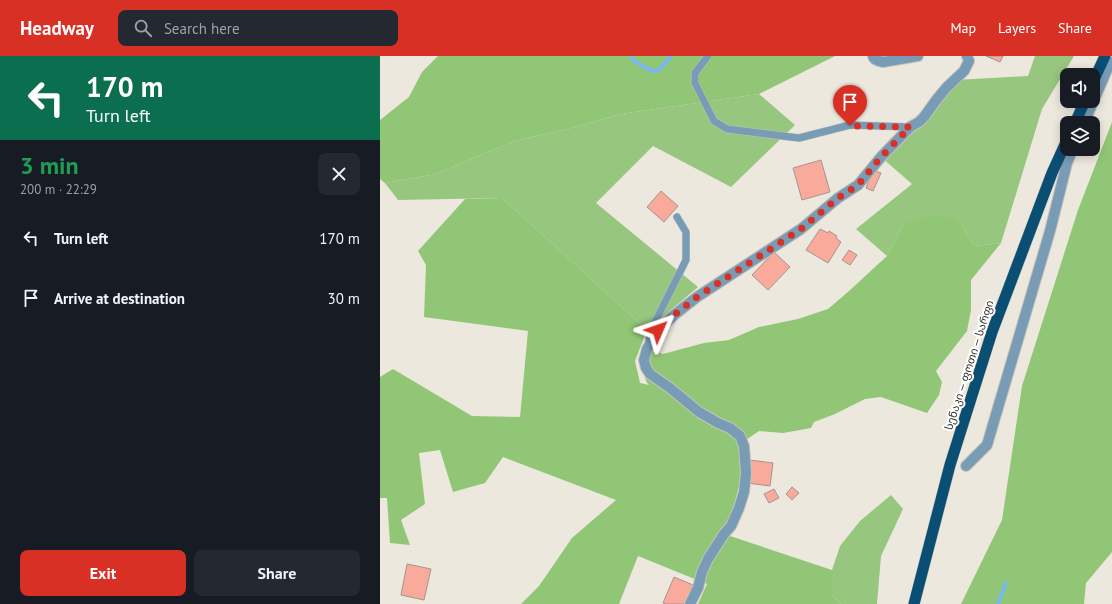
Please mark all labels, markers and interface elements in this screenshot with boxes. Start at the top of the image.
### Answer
search box [118,10,398,46]
text: Headway [20,16,94,40]
icon: search [132,17,154,39]
text: Search here [164,19,240,38]
text: Map [950,19,976,37]
text: Layers [998,19,1036,37]
text: Share [1058,19,1092,37]
text: 170 m [86,68,163,105]
map controls [1060,68,1100,156]
button: sound [1060,68,1100,108]
icon: left [20,72,72,124]
pin [833,85,867,126]
icon: arrive [839,91,861,113]
text: Turn left [86,104,151,127]
button: layers [1060,116,1100,156]
text: 3 min [20,150,79,181]
button: close [318,153,360,195]
text: 200 m · 22:29 [20,181,97,198]
icon: left [20,227,42,249]
text: Turn left [54,229,108,248]
text: 170 m [319,229,360,248]
icon: arrive [20,287,42,309]
text: Arrive at destination [54,289,185,308]
text: 30 m [327,289,360,308]
street label: სენაკი — ფოთი — სარფი [941,298,997,432]
position arrow [637,309,679,351]
button: Exit [20,550,186,596]
button: Share [194,550,360,596]

